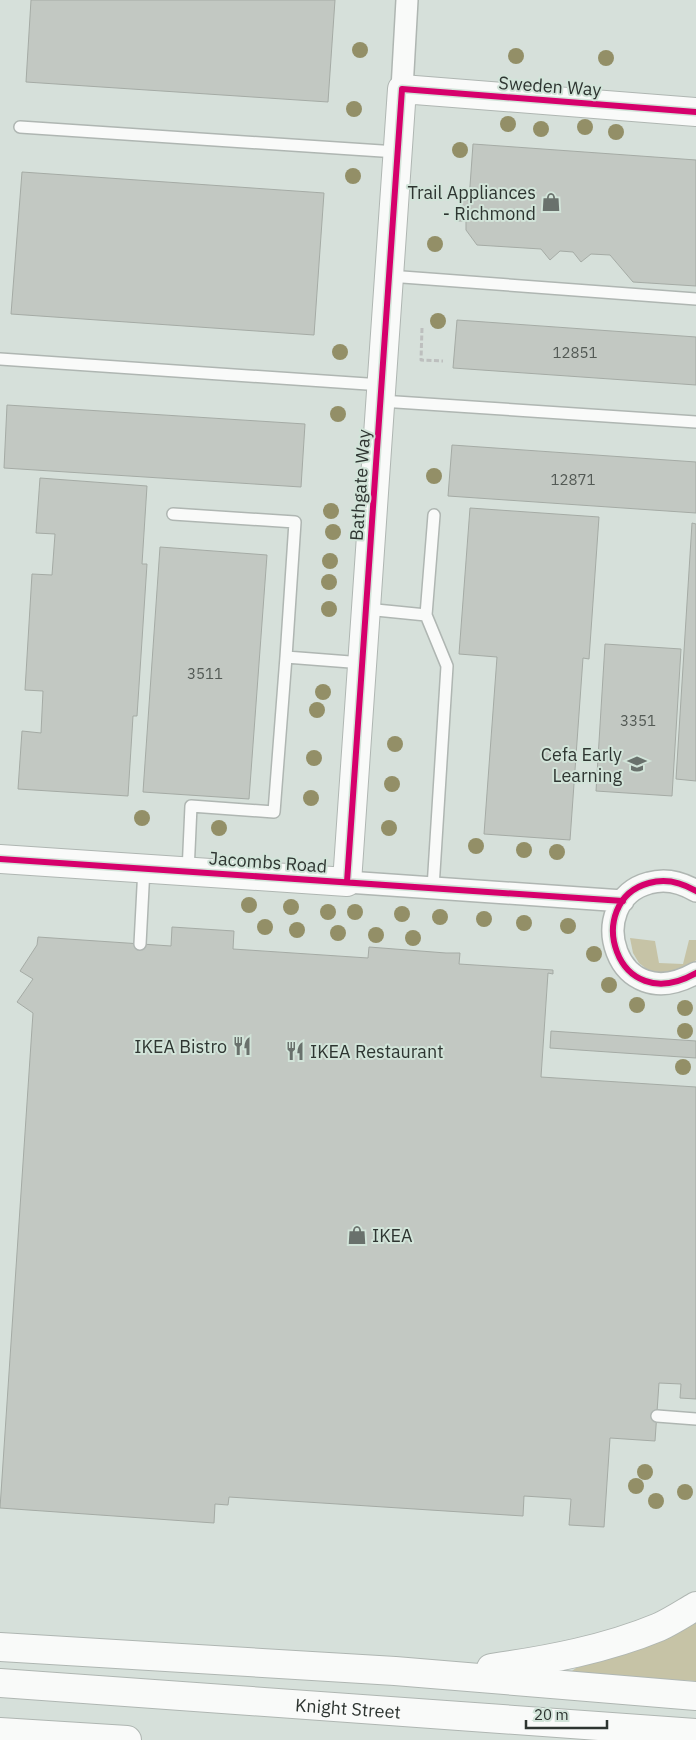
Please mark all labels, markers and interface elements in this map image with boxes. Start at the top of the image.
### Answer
street label: Sweden Way [498,71,602,101]
place label: Trail Appliances - Richmond [407,181,536,225]
shop icon: Trail Appliances - Richmond [540,191,562,213]
house number: 12851 [552,343,598,362]
street label: Bathgate Way [345,428,375,542]
house number: 12871 [550,470,596,489]
house number: 3511 [187,664,223,683]
house number: 3351 [620,711,656,730]
place label: Cefa Early Learning [541,743,622,787]
school or university icon: Cefa Early Learning [626,753,648,775]
street label: Jacombs Road [208,846,328,878]
place label: IKEA Bistro [134,1035,227,1058]
restaurant icon: IKEA Bistro [231,1035,253,1057]
restaurant icon: IKEA Restaurant [284,1040,306,1062]
place label: IKEA Restaurant [310,1040,444,1063]
shop icon: IKEA [346,1224,368,1246]
place label: IKEA [372,1224,413,1247]
street label: Knight Street [295,1693,402,1723]
scale bar [526,1698,607,1730]
text: 20 m [534,1705,569,1724]

